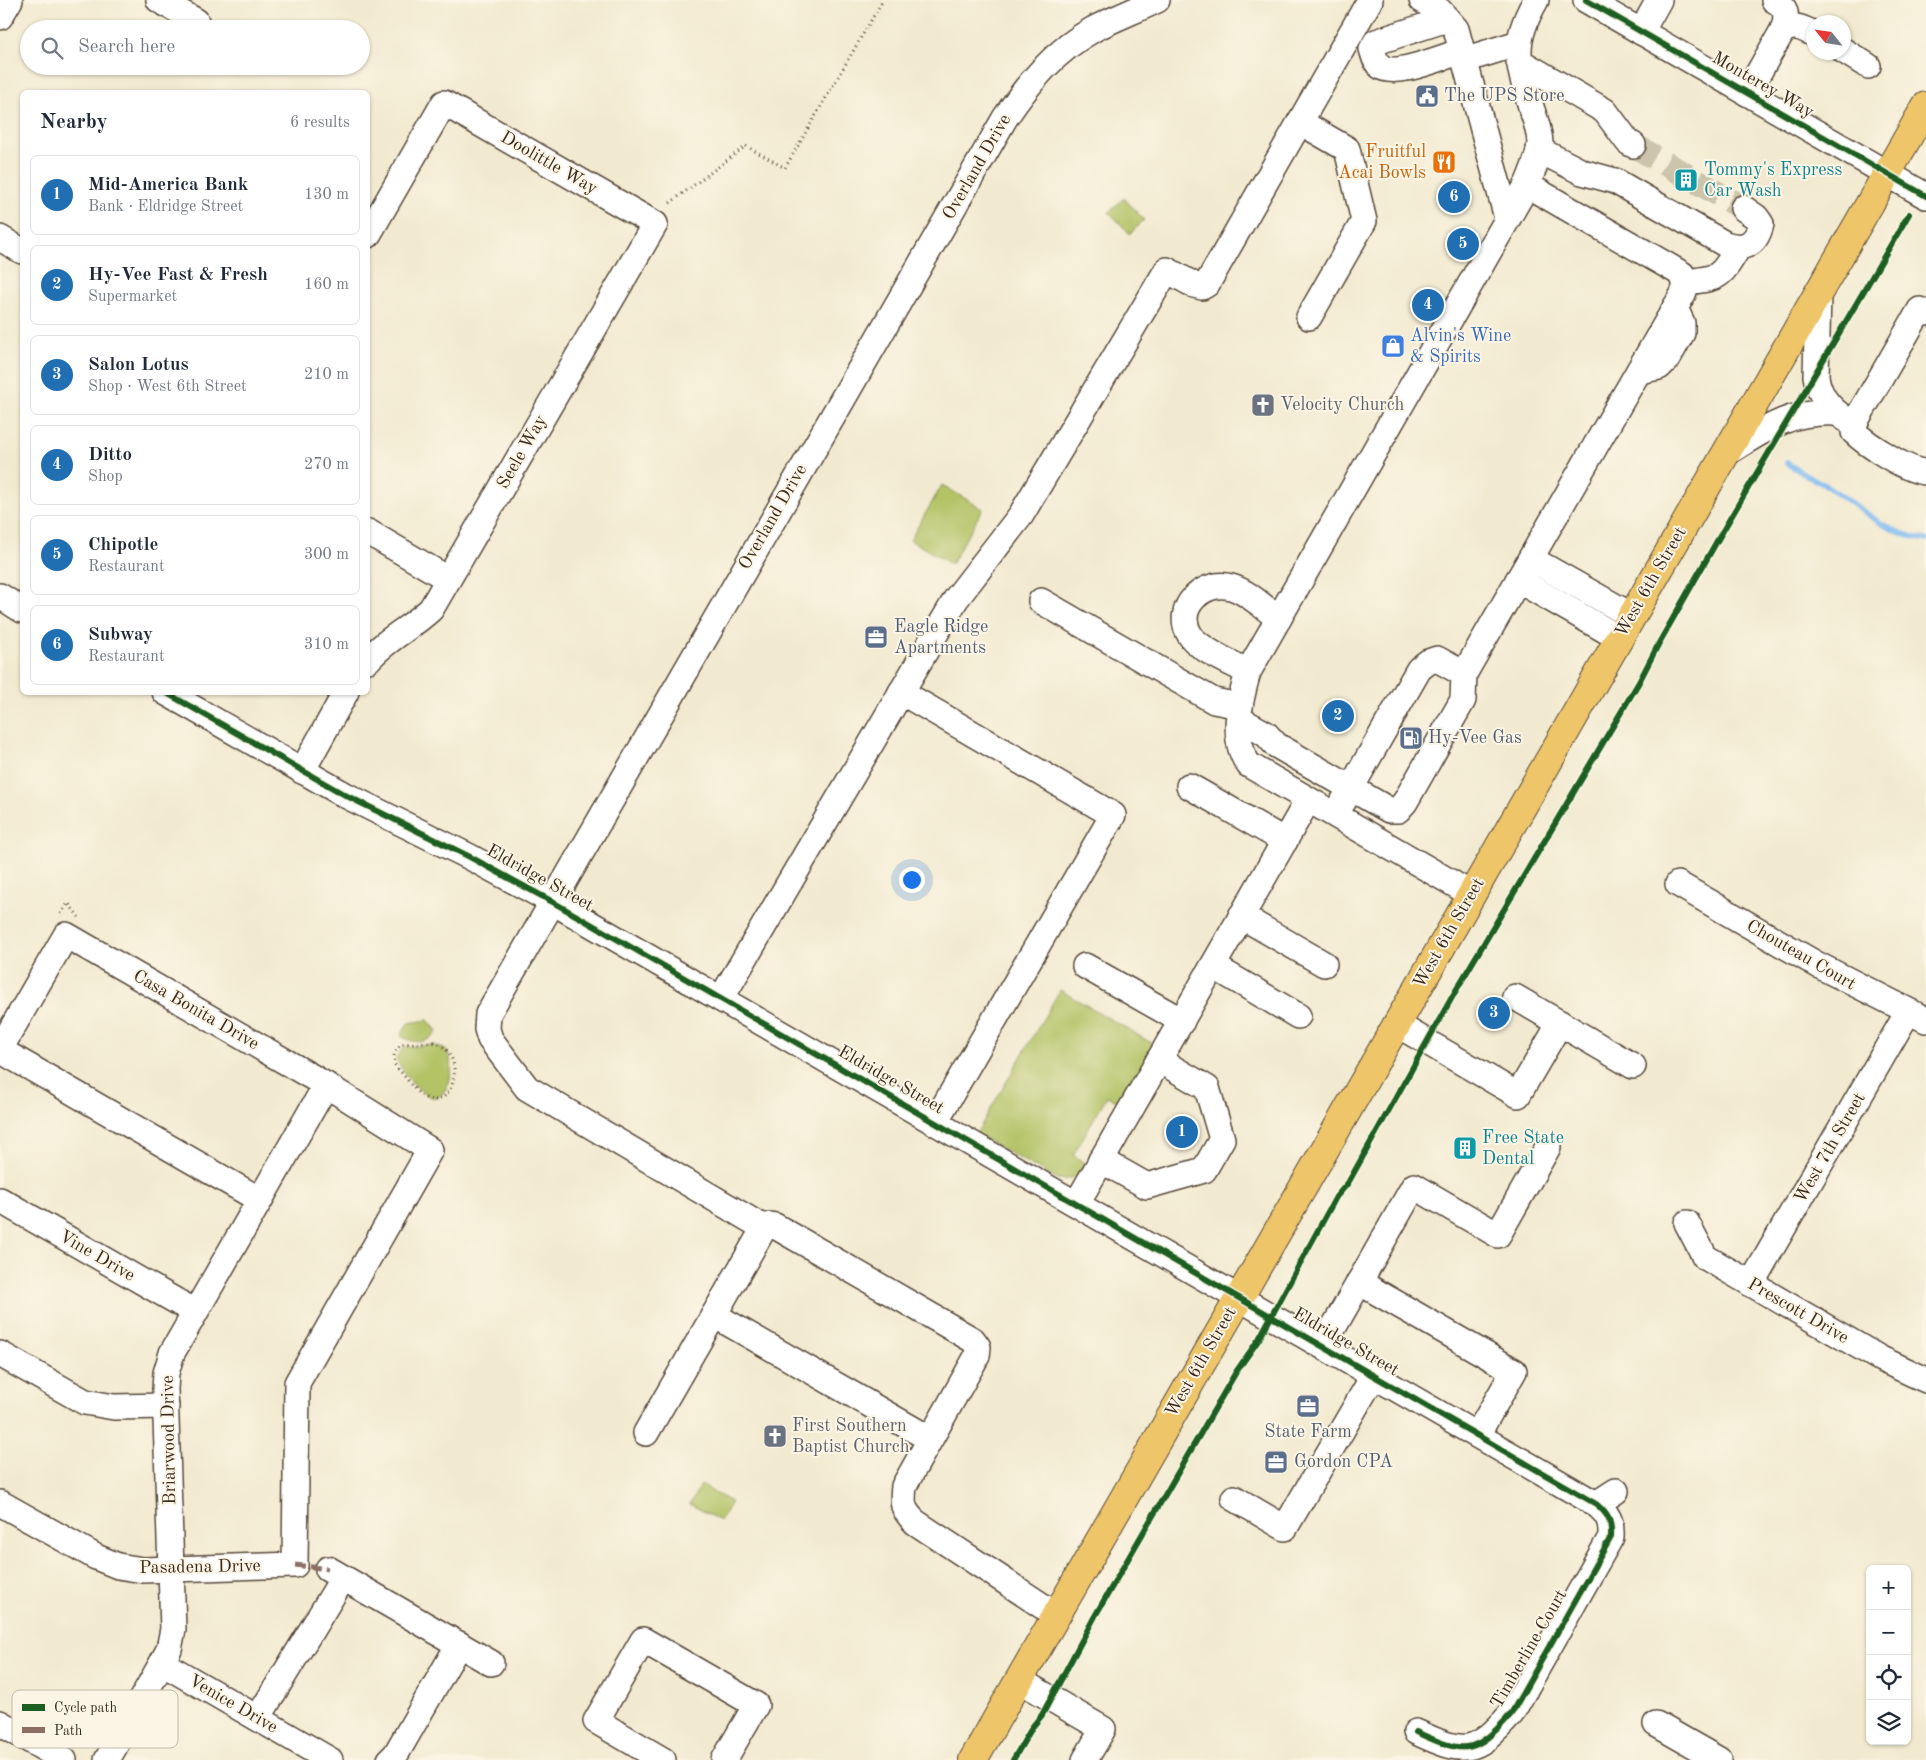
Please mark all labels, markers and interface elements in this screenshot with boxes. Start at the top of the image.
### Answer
north arrow [1806,15,1851,60]
search box [20,20,370,75]
icon: search [38,34,66,62]
text: Search here [78,38,175,57]
street label: Monterey Way [1709,49,1817,122]
public building icon: The UPS Store [1414,83,1440,109]
place label: The UPS Store [1444,87,1565,105]
street label: Overland Drive [940,111,1014,223]
text: Nearby [40,112,108,133]
text: 6 results [290,115,350,131]
street label: Doolittle Way [498,128,601,198]
place label: Fruitful Acai Bowls [1338,143,1426,182]
restaurant icon: Fruitful Acai Bowls [1431,149,1457,175]
place label: Tommy's Express Car Wash [1704,161,1842,200]
building icon: Tommy's Express Car Wash [1673,167,1699,193]
text: Mid-America Bank [88,176,248,195]
pin: 6 [1438,178,1470,216]
text: 1 [52,187,62,203]
text: 130 m [304,187,349,203]
text: Bank · Eldridge Street [88,199,243,215]
pin: 5 [1447,225,1479,263]
text: Hy-Vee Fast & Fresh [88,266,268,285]
text: 2 [52,277,62,293]
text: 160 m [304,277,349,293]
pin: 4 [1412,286,1444,324]
text: Supermarket [88,289,177,305]
place label: Alvin's Wine & Spirits [1410,327,1511,366]
shop icon: Alvin's Wine & Spirits [1380,333,1406,359]
text: Salon Lotus [88,356,189,375]
text: 3 [52,367,62,383]
text: 210 m [304,367,349,383]
text: Shop · West 6th Street [88,379,247,395]
church icon: Velocity Church [1250,392,1276,418]
place label: Velocity Church [1280,396,1405,414]
street label: Seele Way [494,412,550,492]
text: Ditto [88,446,132,465]
text: 4 [52,457,62,473]
text: 270 m [304,457,349,473]
street label: Overland Drive [736,461,810,573]
text: Shop [88,469,123,485]
street label: West 6th Street [1612,524,1690,640]
text: Chipotle [88,536,158,555]
text: 5 [52,547,62,563]
text: 300 m [304,547,349,563]
text: Restaurant [88,559,165,575]
place label: Eagle Ridge Apartments [894,618,988,657]
office icon: Eagle Ridge Apartments [863,624,889,650]
text: Subway [88,626,153,645]
text: 6 [52,637,62,653]
text: 310 m [304,637,349,653]
text: Restaurant [88,649,165,665]
pin: 2 [1322,697,1354,735]
fuel station icon: Hy-Vee Gas [1398,725,1424,751]
place label: Hy-Vee Gas [1428,729,1522,747]
street label: Eldridge Street [484,841,596,915]
your location [899,867,925,893]
street label: West 6th Street [1410,875,1488,991]
street label: Chouteau Court [1743,917,1859,993]
street label: Casa Bonita Drive [130,967,262,1053]
pin: 3 [1478,994,1510,1032]
street label: Eldridge Street [835,1042,947,1118]
street label: West 7th Street [1791,1090,1869,1206]
pin: 1 [1166,1113,1198,1151]
place label: Free State Dental [1482,1129,1564,1168]
building icon: Free State Dental [1452,1135,1478,1161]
street label: Vine Drive [56,1227,138,1285]
street label: Prescott Drive [1744,1275,1852,1347]
street label: West 6th Street [1162,1304,1240,1420]
street label: Eldridge Street [1290,1304,1402,1380]
street label: Briarwood Drive [159,1375,179,1505]
office icon: State Farm [1295,1393,1321,1419]
place label: First Southern Baptist Church [792,1417,910,1456]
church icon: First Southern Baptist Church [762,1423,788,1449]
place label: State Farm [1264,1423,1352,1441]
office icon: Gordon CPA [1263,1449,1289,1475]
place label: Gordon CPA [1294,1453,1393,1471]
street label: Pasadena Drive [139,1557,261,1577]
map controls [1866,1565,1911,1745]
button: + [1866,1565,1911,1610]
street label: Timberline Court [1488,1587,1570,1711]
button: − [1866,1610,1911,1655]
button: locate [1866,1655,1911,1700]
street label: Venice Drive [185,1671,281,1737]
legend [12,1690,178,1748]
button: layers [1866,1700,1911,1745]
text: Cycle path [54,1701,117,1715]
text: Path [54,1724,83,1738]

